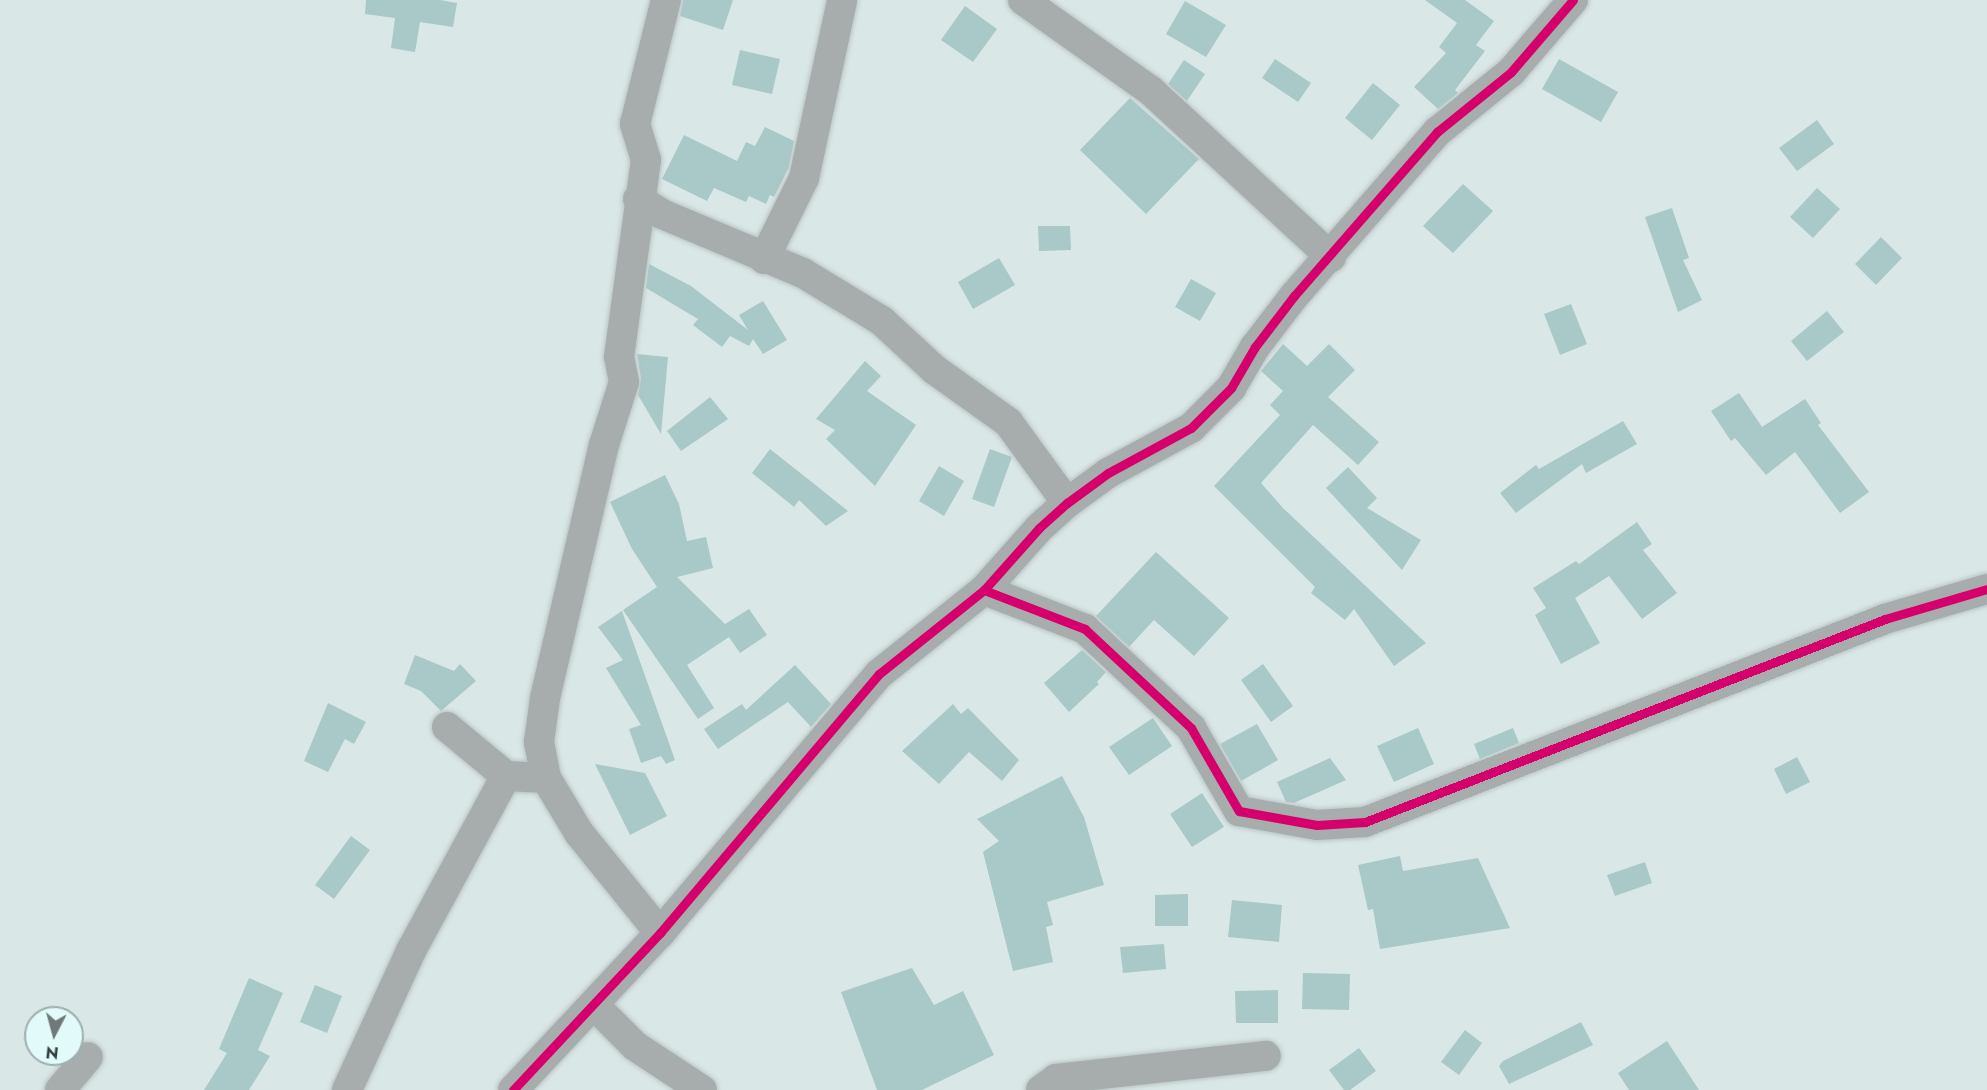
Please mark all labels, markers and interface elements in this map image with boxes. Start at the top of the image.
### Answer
north arrow [24,1006,84,1066]
text: N [45,1040,60,1065]

